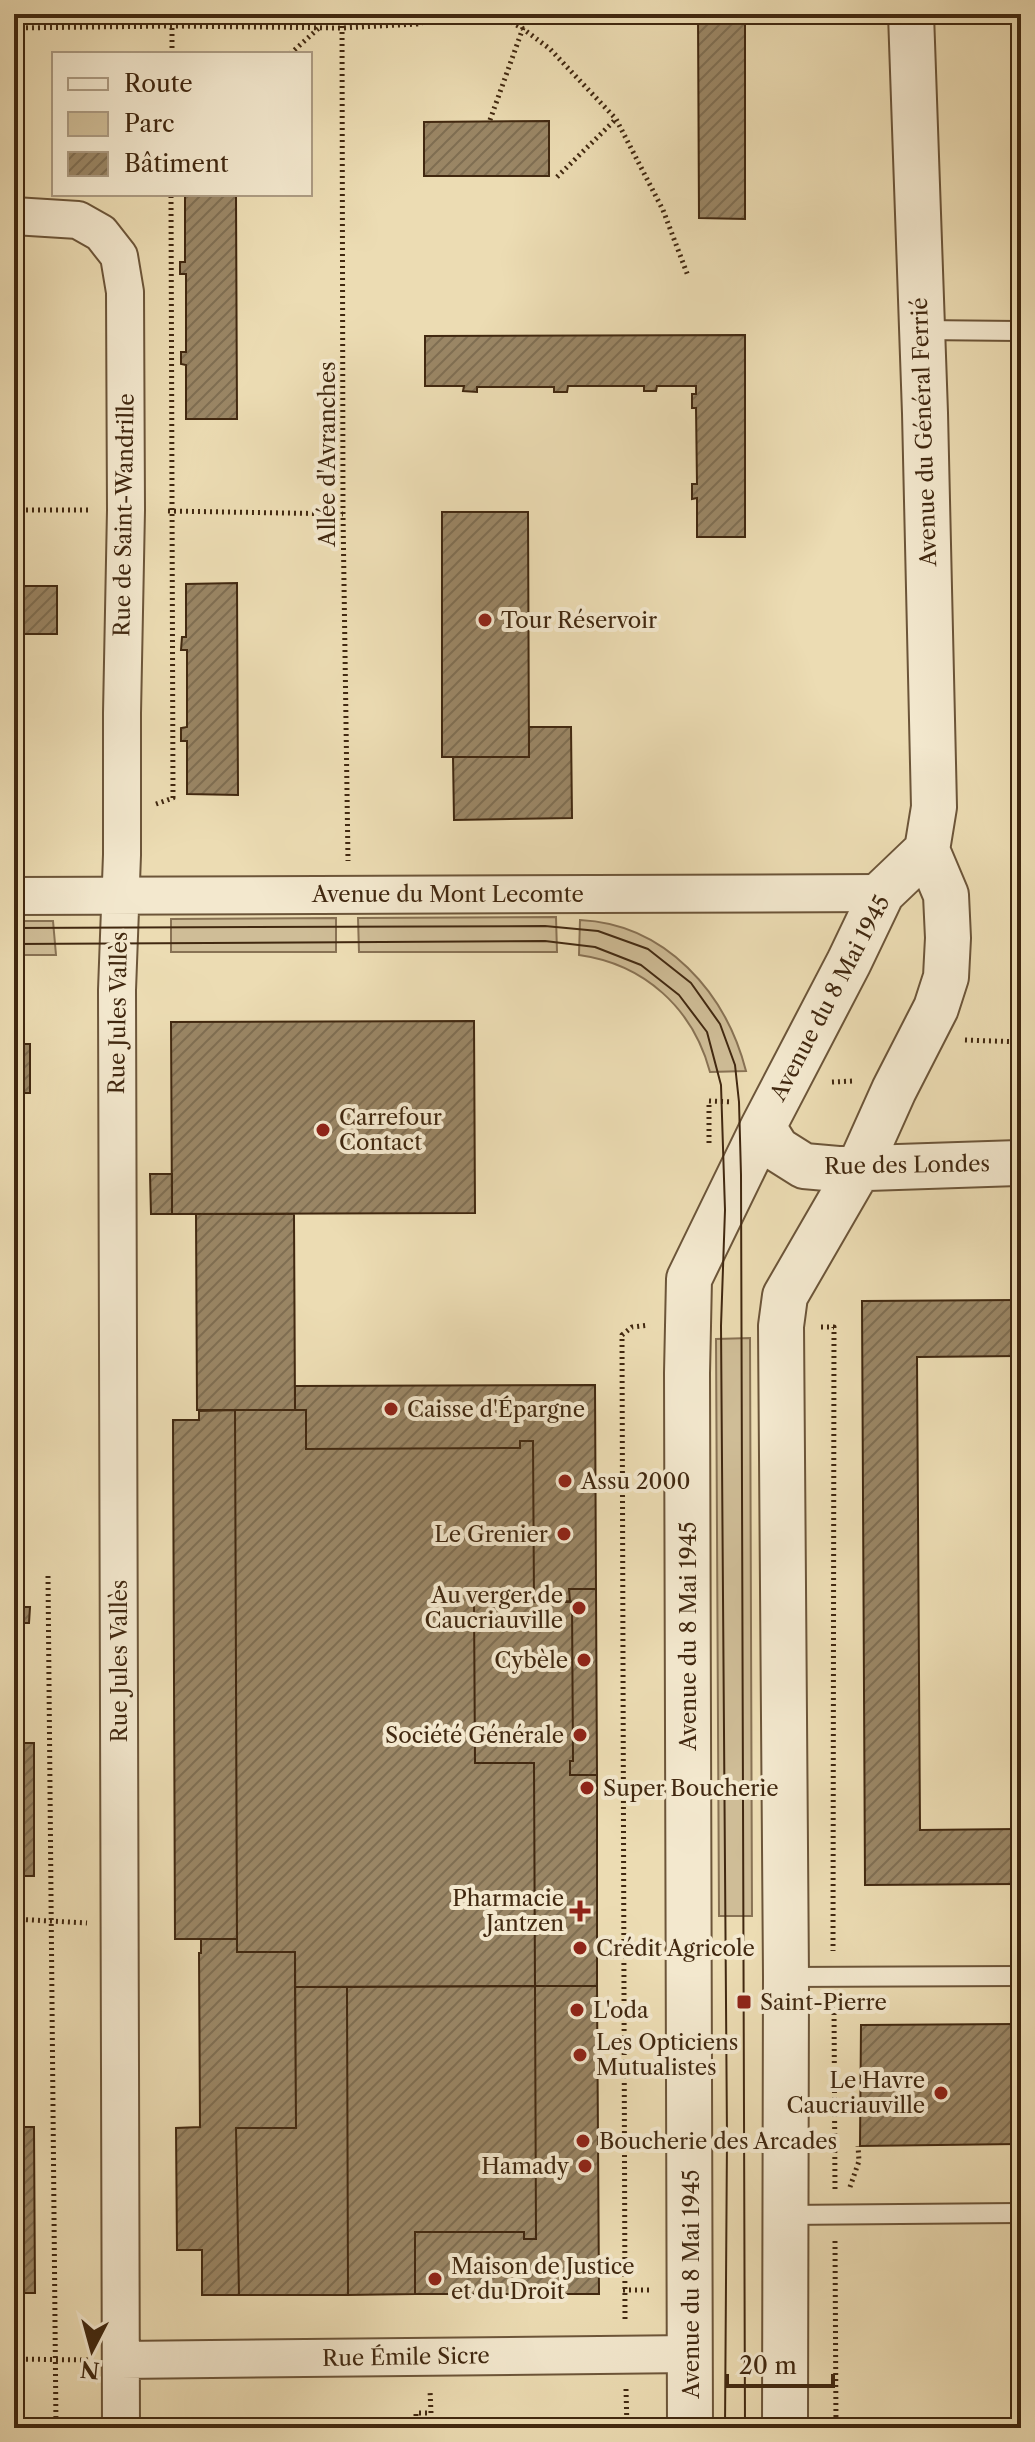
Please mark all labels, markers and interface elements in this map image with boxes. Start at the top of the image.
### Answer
legend [52,52,312,196]
text: Route [124,69,193,98]
text: Parc [124,109,175,138]
text: Bâtiment [124,149,229,178]
street label: Avenue du Général Ferrié [906,297,942,568]
street label: Allée d'Avranches [314,361,341,548]
street label: Rue de Saint-Wandrille [108,393,140,637]
place label: Tour Réservoir [501,607,657,634]
marker: Tour Réservoir [476,611,494,629]
street label: Avenue du Mont Lecomte [311,881,584,908]
street label: Avenue du 8 Mai 1945 [764,891,896,1106]
street label: Rue Jules Vallès [103,931,133,1095]
place label: Carrefour Contact [339,1104,442,1156]
marker: Carrefour Contact [314,1121,332,1139]
street label: Rue des Londes [824,1150,990,1180]
place label: Caisse d'Épargne [407,1395,585,1423]
marker: Caisse d'Épargne [382,1400,400,1418]
place label: Assu 2000 [580,1468,690,1495]
marker: Assu 2000 [556,1472,574,1490]
place label: Le Grenier [434,1521,548,1548]
street label: Avenue du 8 Mai 1945 [675,1522,702,1751]
marker: Le Grenier [555,1525,573,1543]
street label: Rue Jules Vallès [106,1580,133,1742]
place label: Au verger de Caucriauville [424,1582,563,1634]
marker: Au verger de Caucriauville [570,1599,588,1617]
place label: Cybèle [494,1647,568,1674]
marker: Cybèle [575,1651,593,1669]
place label: Société Générale [385,1722,564,1749]
marker: Société Générale [571,1726,589,1744]
place label: Super Boucherie [603,1775,779,1802]
marker: Super Boucherie [578,1779,596,1797]
place label: Pharmacie Jantzen [452,1885,564,1937]
marker: Pharmacie Jantzen [571,1902,589,1920]
place label: Crédit Agricole [596,1935,755,1962]
marker: Crédit Agricole [571,1939,589,1957]
place label: Saint-Pierre [760,1989,887,2016]
marker: Saint-Pierre [735,1993,753,2011]
place label: L'oda [593,1997,649,2024]
marker: L'oda [568,2001,586,2019]
place label: Les Opticiens Mutualistes [596,2029,738,2081]
marker: Les Opticiens Mutualistes [571,2046,589,2064]
place label: Le Havre Caucriauville [786,2067,925,2119]
marker: Le Havre Caucriauville [932,2084,950,2102]
place label: Boucherie des Arcades [599,2128,837,2155]
marker: Boucherie des Arcades [574,2132,592,2150]
place label: Hamady [481,2153,570,2180]
marker: Hamady [576,2157,594,2175]
street label: Avenue du 8 Mai 1945 [678,2170,705,2399]
place label: Maison de Justice et du Droit [451,2253,635,2305]
marker: Maison de Justice et du Droit [426,2270,444,2288]
north arrow [52,2310,132,2390]
scale bar [727,2338,833,2388]
street label: Rue Émile Sicre [322,2341,490,2372]
text: 20 m [739,2351,797,2380]
text: N [79,2355,101,2384]

